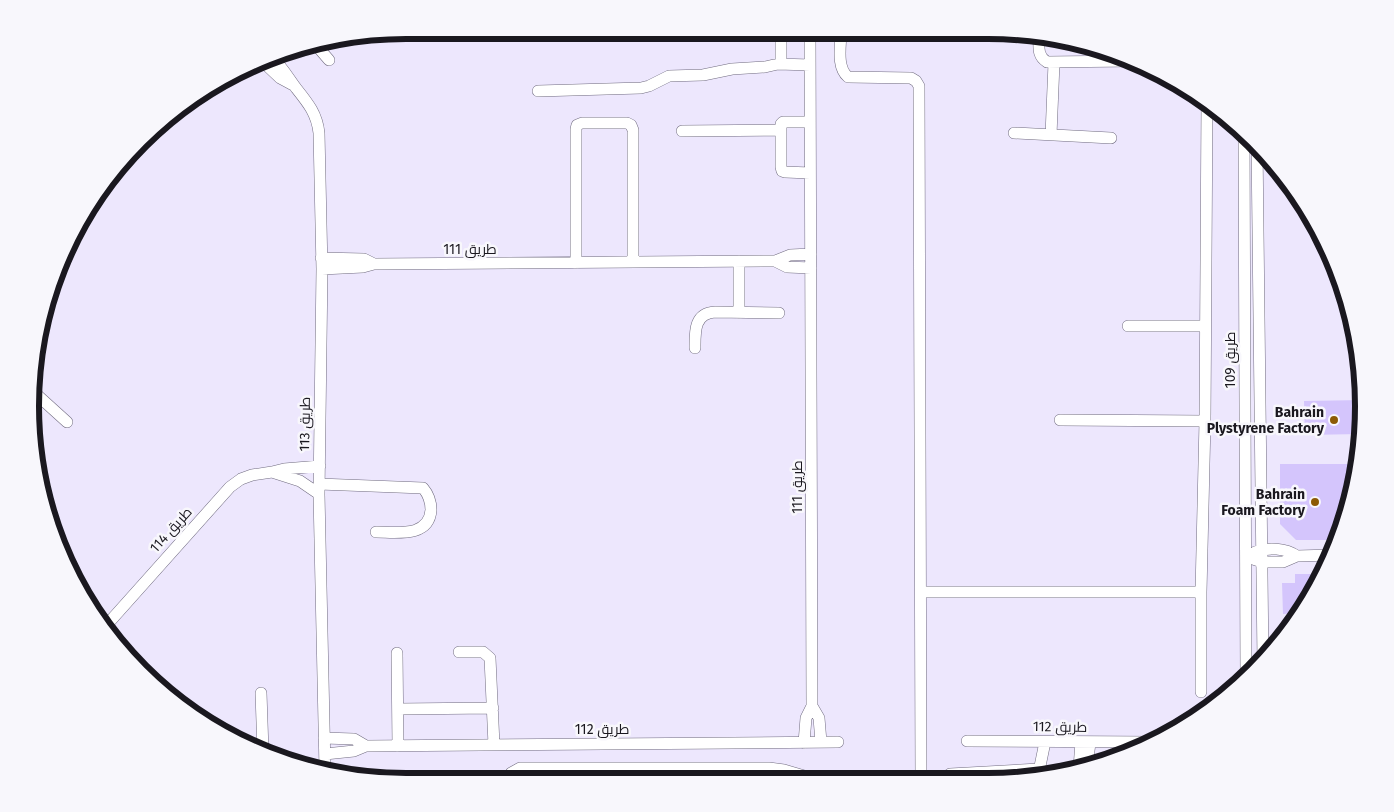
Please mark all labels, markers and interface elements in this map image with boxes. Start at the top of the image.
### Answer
street label: طريق 111 [443,241,497,258]
street label: طريق 109 [1222,332,1239,388]
street label: طريق 113 [296,397,314,451]
place label: Bahrain Plystyrene Factory [1207,404,1325,437]
marker: Bahrain Plystyrene Factory [1328,414,1340,426]
street label: طريق 111 [789,460,806,514]
place label: Bahrain Foam Factory [1221,486,1306,519]
marker: Bahrain Foam Factory [1309,496,1321,508]
street label: طريق 114 [146,504,196,556]
street label: طريق 112 [1033,718,1087,736]
street label: طريق 112 [575,721,629,738]

